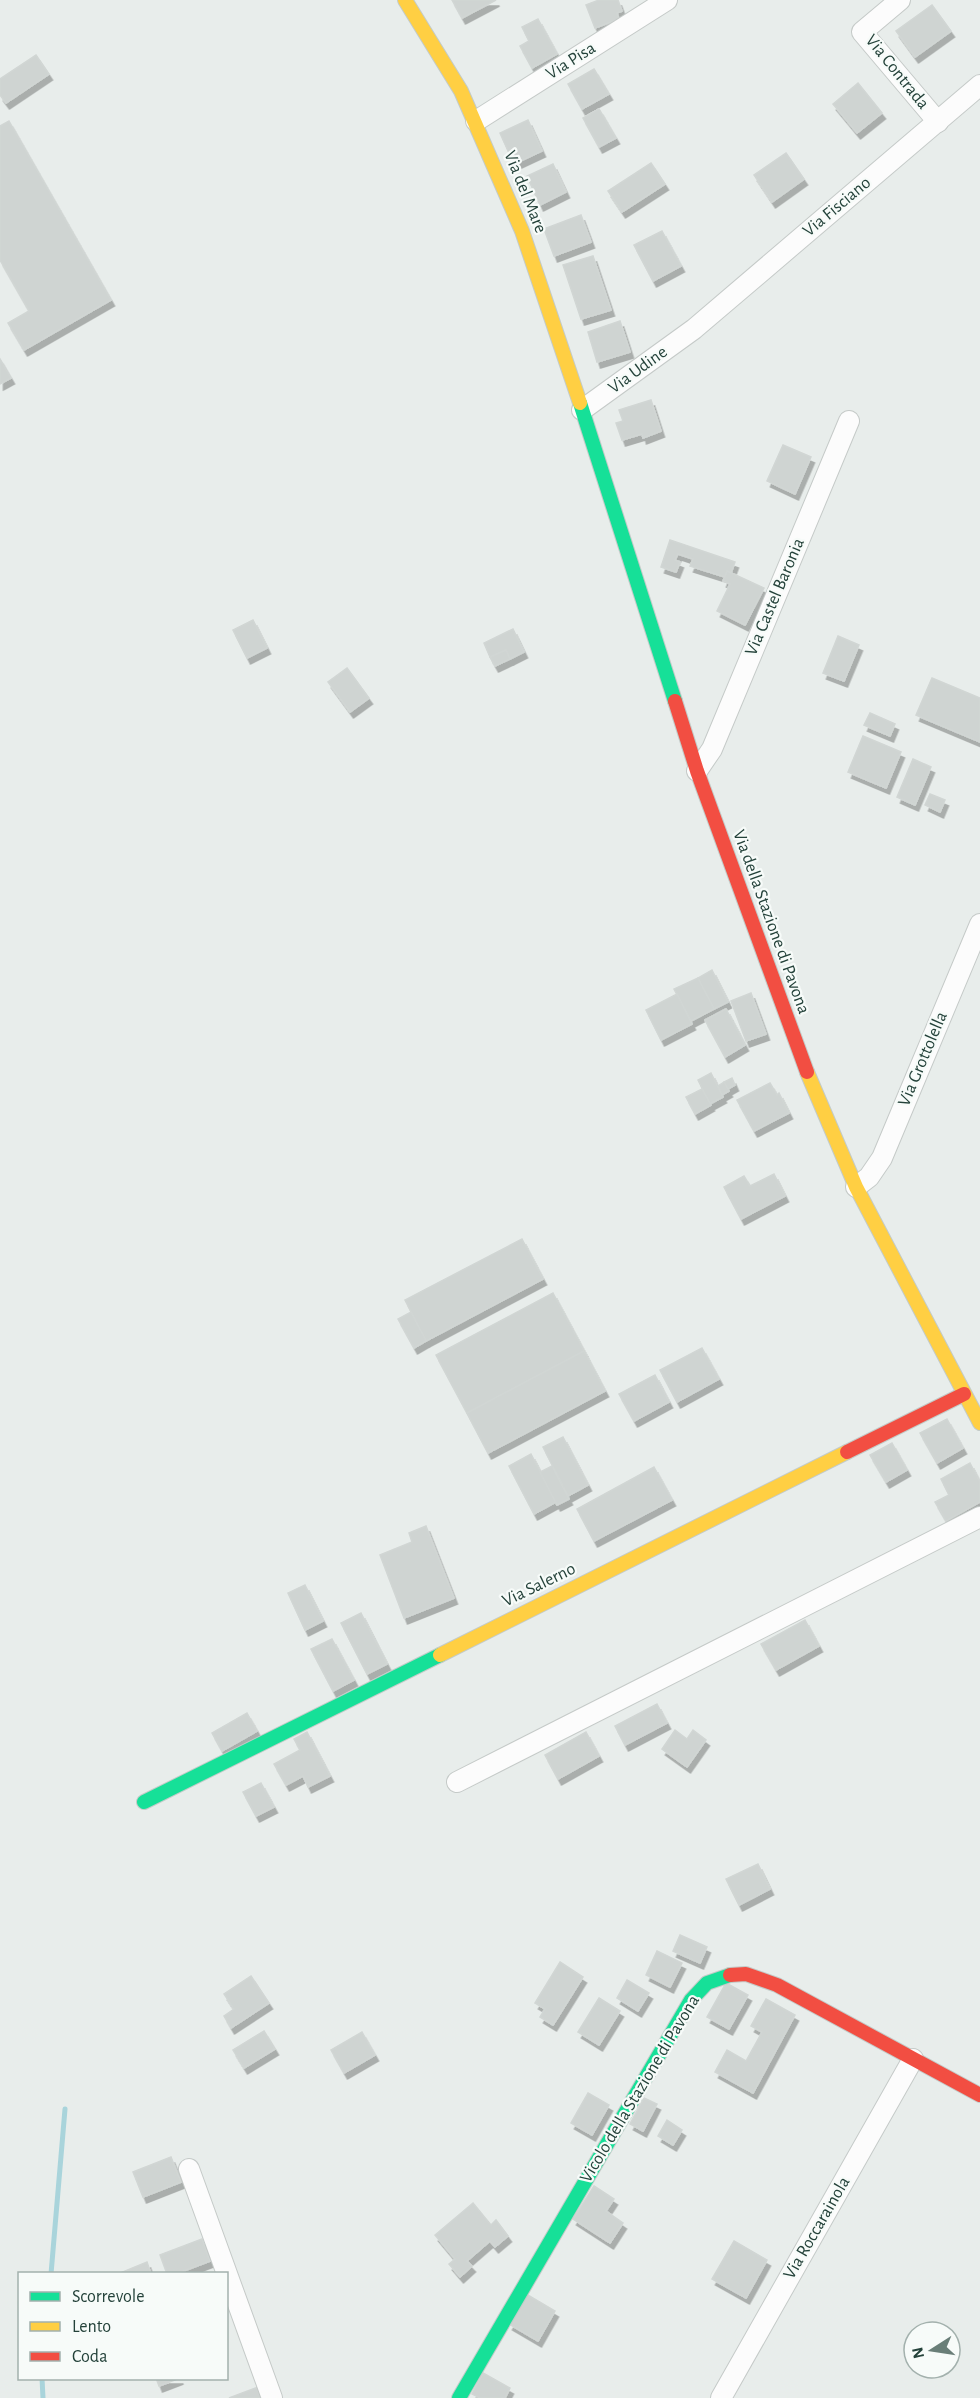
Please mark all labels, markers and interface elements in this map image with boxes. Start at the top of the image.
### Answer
street label: Via Contrada [862,31,932,113]
street label: Via Pisa [543,39,599,83]
street label: Via del Mare [500,148,550,236]
street label: Via Fisciano [800,174,874,240]
street label: Via Udine [605,343,671,397]
street label: Via Castel Baronia [742,536,808,658]
street label: Via della Stazione di Pavona [729,828,813,1016]
street label: Via Grottolella [895,1009,951,1109]
street label: Via Salerno [500,1560,579,1610]
street label: Vicolo della Stazione di Pavona [577,1992,703,2186]
street label: Via Roccarainola [780,2174,854,2282]
legend [18,2272,228,2380]
text: Scorrevole [72,2288,145,2306]
text: Lento [72,2318,111,2336]
north arrow [902,2320,962,2380]
text: N [909,2346,927,2360]
text: Coda [72,2348,107,2366]

